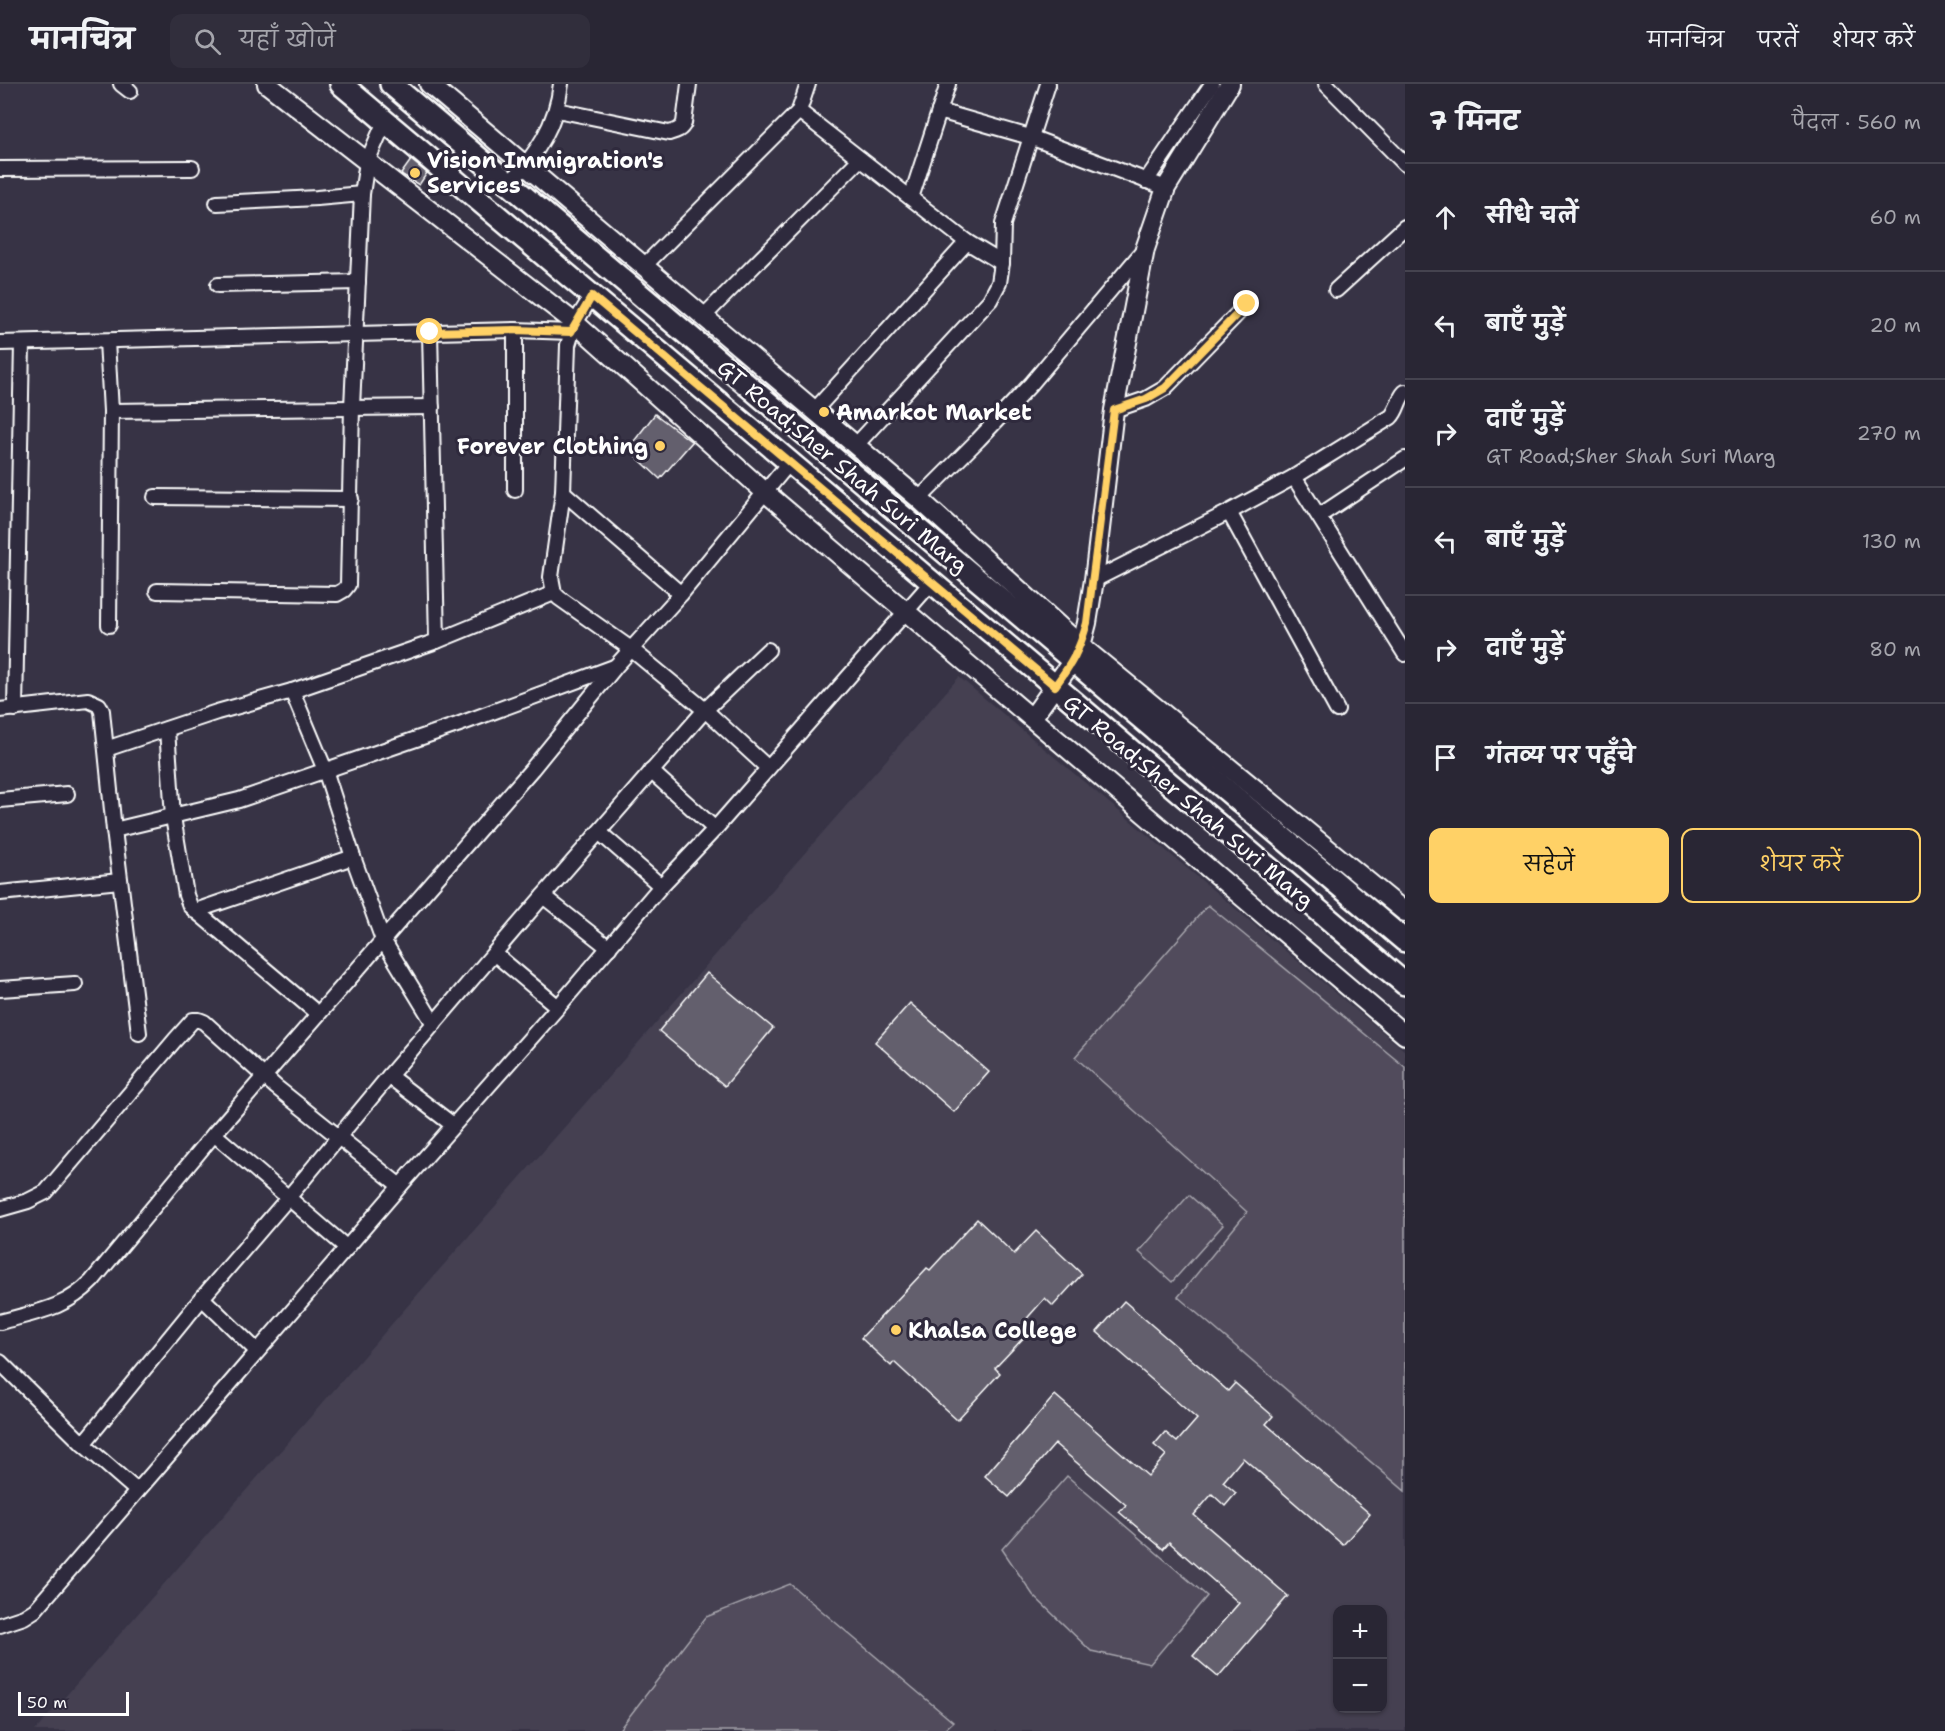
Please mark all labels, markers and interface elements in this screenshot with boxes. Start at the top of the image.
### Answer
search box [170,14,590,68]
text: मानचित्र [30,20,134,58]
icon: search [191,25,224,58]
text: यहाँ खोजें [239,25,336,54]
text: मानचित्र [1647,26,1724,54]
text: परतें [1757,26,1799,54]
text: शेयर करें [1832,26,1915,54]
text: 7 मिनट [1429,103,1519,138]
text: पैदल · 560 m [1792,109,1921,135]
place label: Vision Immigration's Services [427,146,664,200]
marker: Vision Immigration's Services [408,166,422,180]
icon: ahead [1429,201,1462,234]
text: सीधे चलें [1486,201,1578,230]
text: 60 m [1869,204,1921,230]
route end [1233,290,1259,316]
icon: left [1429,309,1462,342]
text: बाएँ मुड़ें [1486,309,1565,338]
text: 20 m [1870,312,1921,338]
route start [416,318,442,344]
street label: GT Road;Sher Shah Suri Marg [711,353,974,580]
place label: Amarkot Market [836,398,1032,427]
text: दाएँ मुड़ें [1486,404,1565,433]
marker: Amarkot Market [817,405,831,419]
icon: right [1429,417,1462,450]
text: 270 m [1857,420,1921,446]
place label: Forever Clothing [457,432,648,461]
marker: Forever Clothing [653,439,667,453]
text: GT Road;Sher Shah Suri Marg [1486,443,1776,469]
icon: left [1429,525,1462,558]
text: बाएँ मुड़ें [1486,525,1565,554]
text: 130 m [1862,528,1921,554]
icon: right [1429,633,1462,666]
text: दाएँ मुड़ें [1486,633,1565,662]
text: 80 m [1869,636,1921,662]
street label: GT Road;Sher Shah Suri Marg [1057,688,1320,915]
icon: arrive [1429,741,1462,774]
text: गंतव्य पर पहुँचे [1486,741,1635,770]
button: सहेजें [1429,828,1669,903]
button: शेयर करें [1681,828,1921,903]
place label: Khalsa College [908,1316,1077,1345]
marker: Khalsa College [889,1323,903,1337]
map controls [1333,1605,1387,1713]
button: + [1333,1605,1387,1659]
button: − [1333,1659,1387,1713]
scale bar [18,1689,129,1716]
text: 50 m [27,1692,67,1713]

